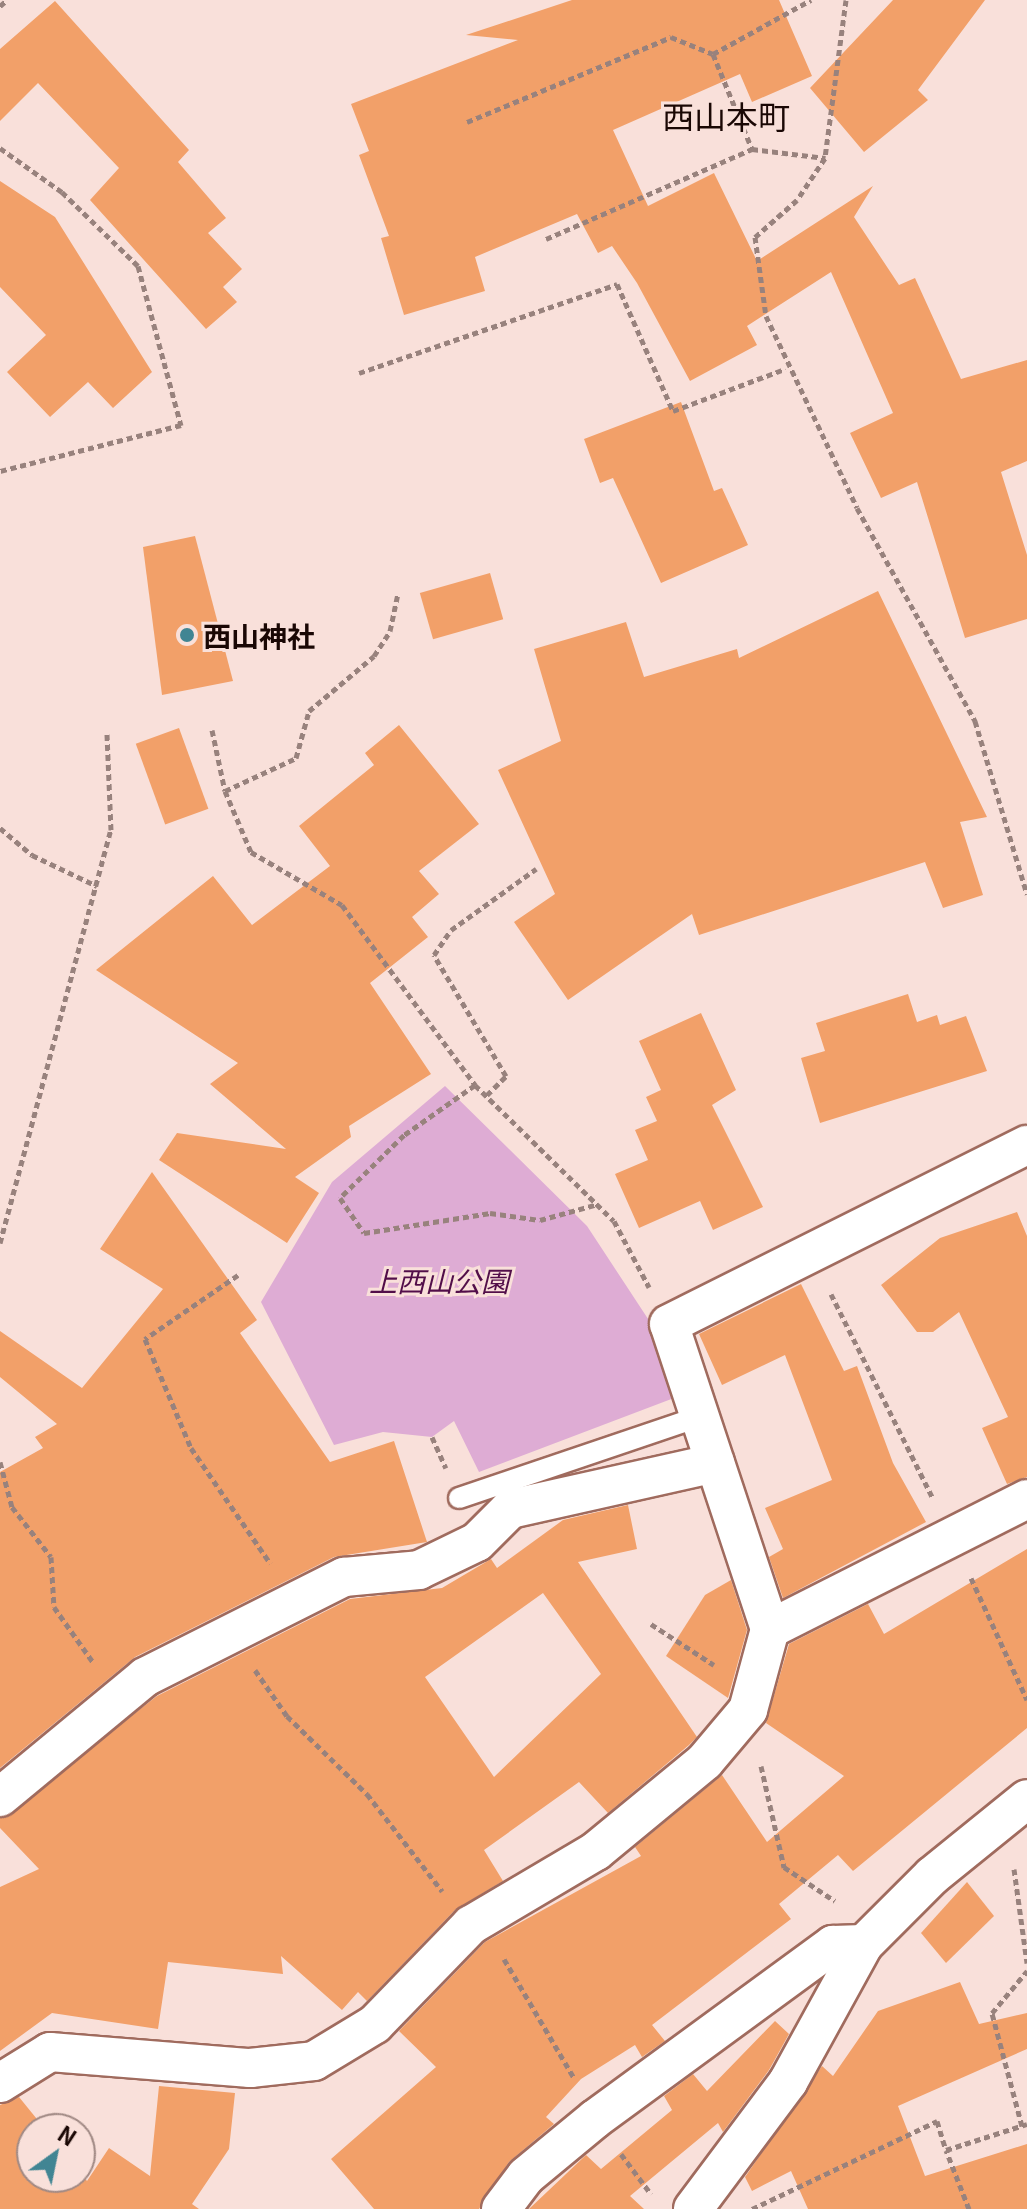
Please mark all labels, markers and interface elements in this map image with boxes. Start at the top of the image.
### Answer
district label: 西山本町 [662,96,790,134]
place label: 西山神社 [203,618,315,652]
marker: 西山神社 [178,626,196,644]
park label: 上西山公園 [369,1263,509,1297]
north arrow [16,2113,96,2193]
text: N [52,2117,84,2152]

